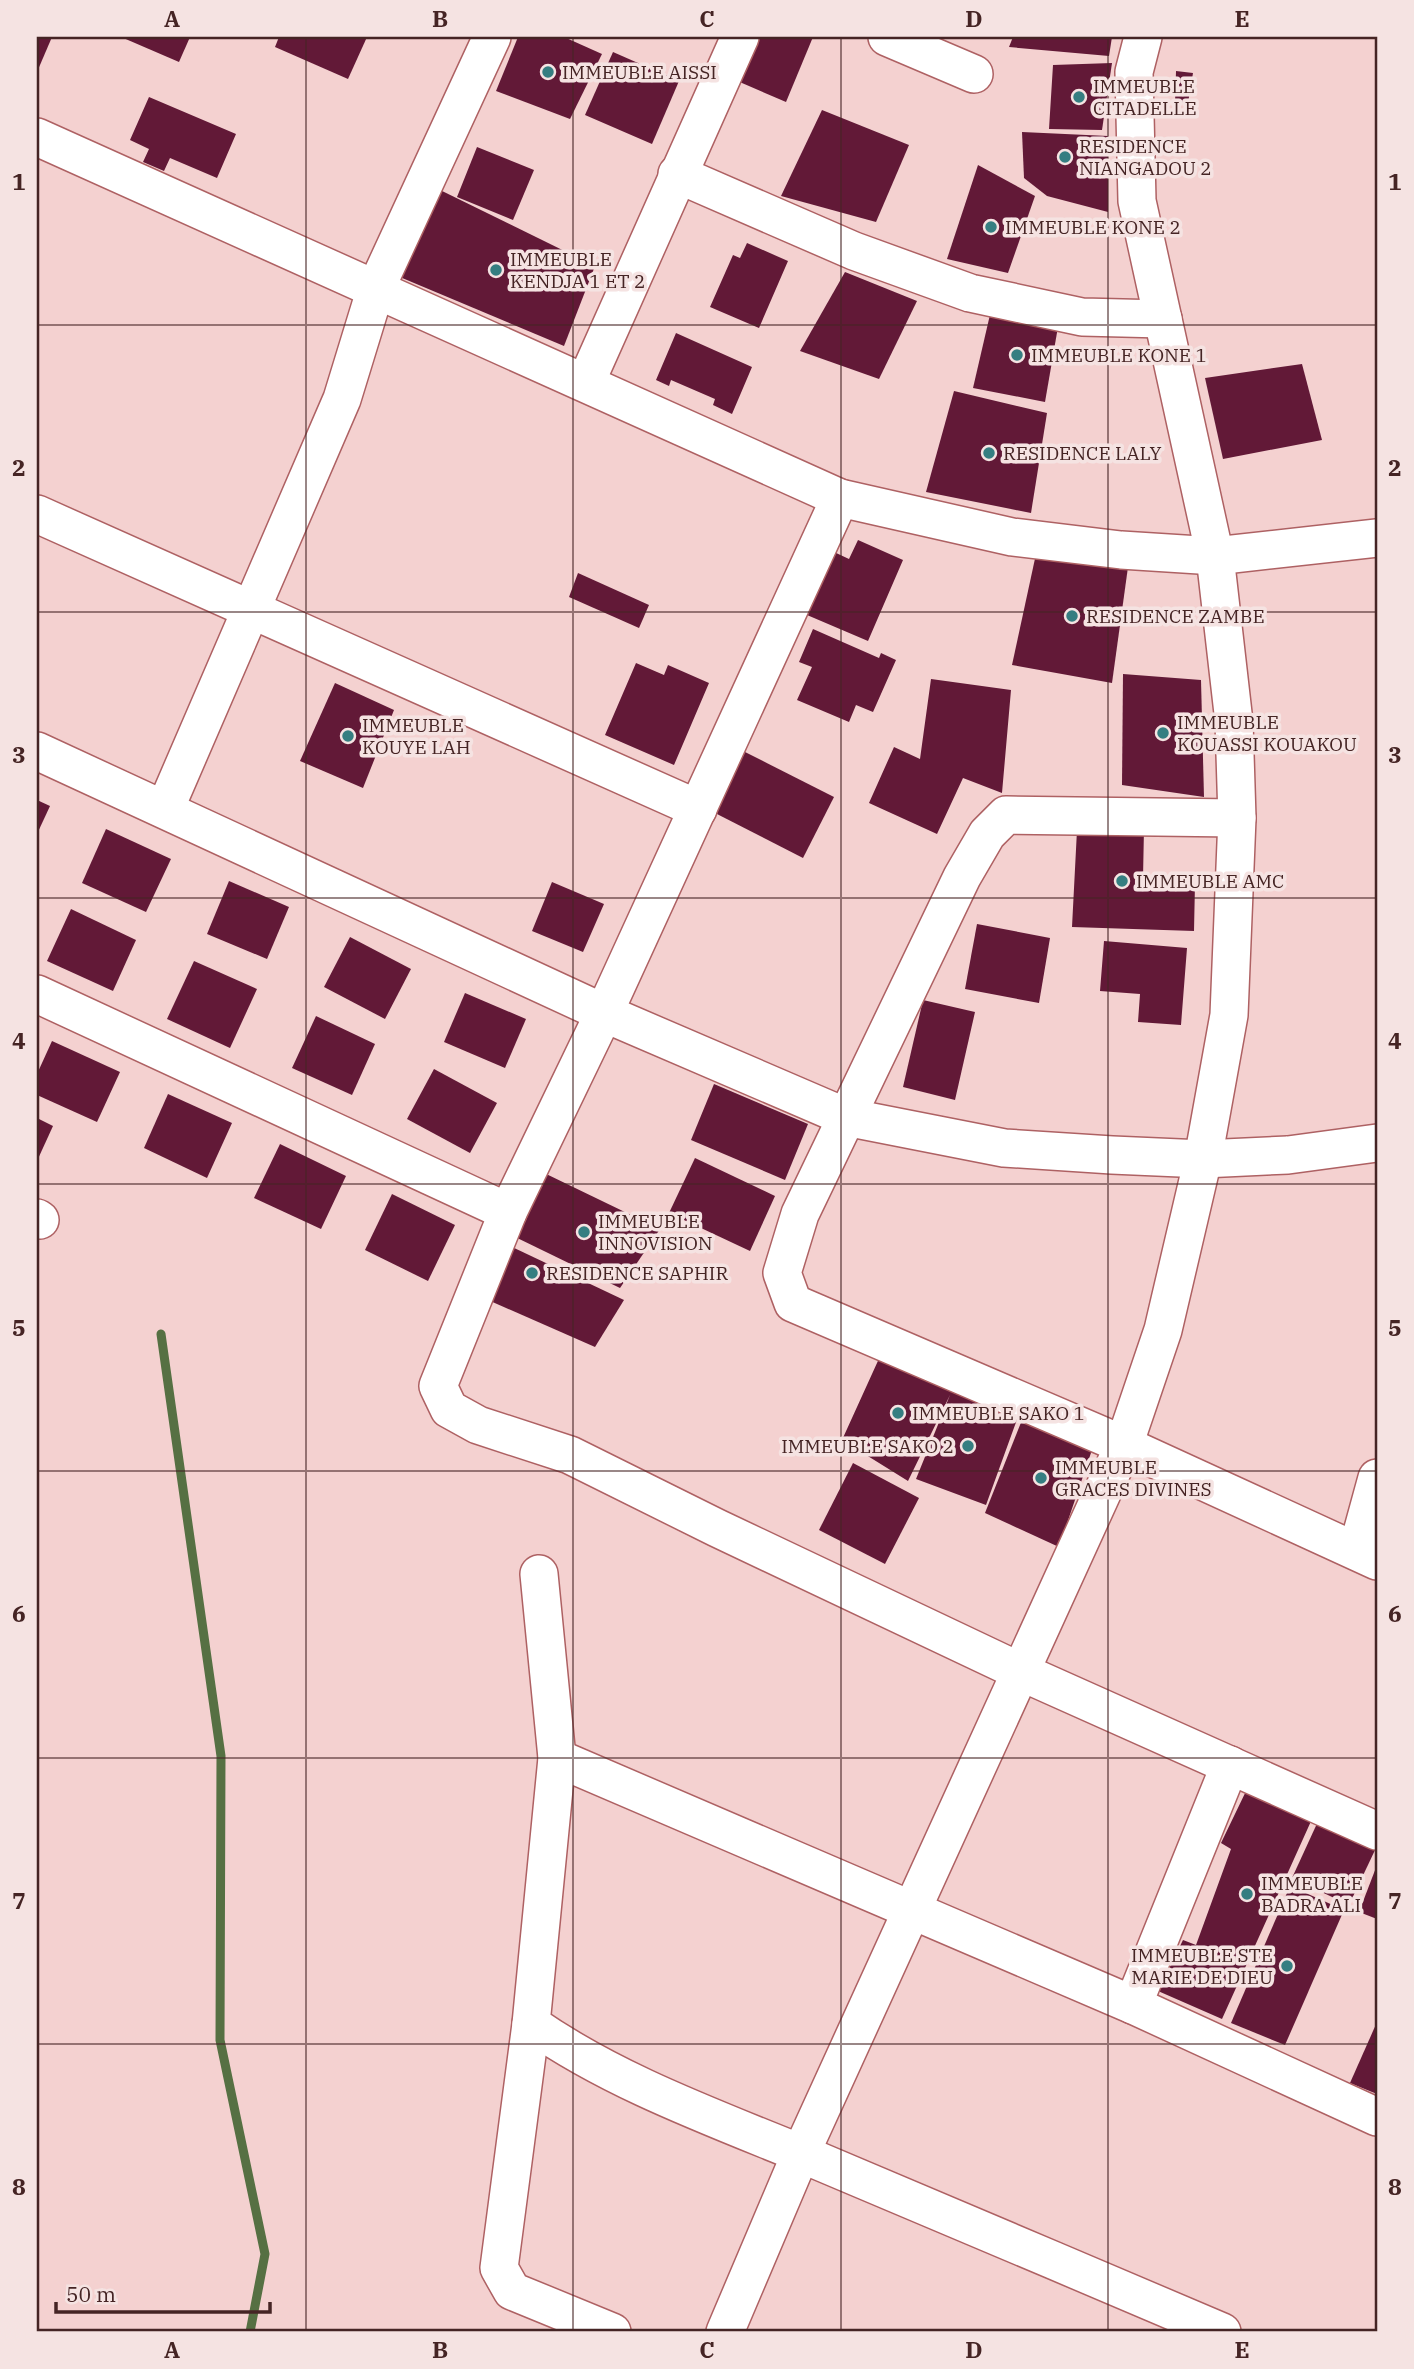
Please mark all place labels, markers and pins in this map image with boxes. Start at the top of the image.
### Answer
place label: IMMEUBLE AISSI [562,60,717,84]
marker: IMMEUBLE AISSI [540,64,556,80]
place label: IMMEUBLE CITADELLE [1093,74,1197,120]
marker: IMMEUBLE CITADELLE [1071,89,1087,105]
place label: RESIDENCE NIANGADOU 2 [1079,134,1212,180]
marker: RESIDENCE NIANGADOU 2 [1057,149,1073,165]
place label: IMMEUBLE KONE 2 [1005,215,1181,239]
marker: IMMEUBLE KONE 2 [983,219,999,235]
place label: IMMEUBLE KENDJA 1 ET 2 [510,247,645,293]
marker: IMMEUBLE KENDJA 1 ET 2 [488,262,504,278]
place label: IMMEUBLE KONE 1 [1031,343,1207,367]
marker: IMMEUBLE KONE 1 [1009,347,1025,363]
place label: RESIDENCE LALY [1003,441,1161,465]
marker: RESIDENCE LALY [981,445,997,461]
place label: RESIDENCE ZAMBE [1086,604,1265,628]
marker: RESIDENCE ZAMBE [1064,608,1080,624]
place label: IMMEUBLE KOUASSI KOUAKOU [1177,710,1357,756]
place label: IMMEUBLE KOUYE LAH [362,713,471,759]
marker: IMMEUBLE KOUASSI KOUAKOU [1155,725,1171,741]
marker: IMMEUBLE KOUYE LAH [340,728,356,744]
place label: IMMEUBLE AMC [1136,869,1284,893]
marker: IMMEUBLE AMC [1114,873,1130,889]
place label: IMMEUBLE INNOVISION [598,1209,713,1255]
marker: IMMEUBLE INNOVISION [576,1224,592,1240]
place label: RESIDENCE SAPHIR [546,1261,728,1285]
marker: RESIDENCE SAPHIR [524,1265,540,1281]
place label: IMMEUBLE SAKO 1 [912,1401,1085,1425]
marker: IMMEUBLE SAKO 1 [890,1405,906,1421]
place label: IMMEUBLE SAKO 2 [781,1434,954,1458]
marker: IMMEUBLE SAKO 2 [960,1438,976,1454]
place label: IMMEUBLE GRACES DIVINES [1055,1455,1212,1501]
marker: IMMEUBLE GRACES DIVINES [1033,1470,1049,1486]
place label: IMMEUBLE BADRA ALI [1261,1871,1363,1917]
marker: IMMEUBLE BADRA ALI [1239,1886,1255,1902]
place label: IMMEUBLE STE MARIE DE DIEU [1131,1943,1273,1989]
marker: IMMEUBLE STE MARIE DE DIEU [1279,1958,1295,1974]

